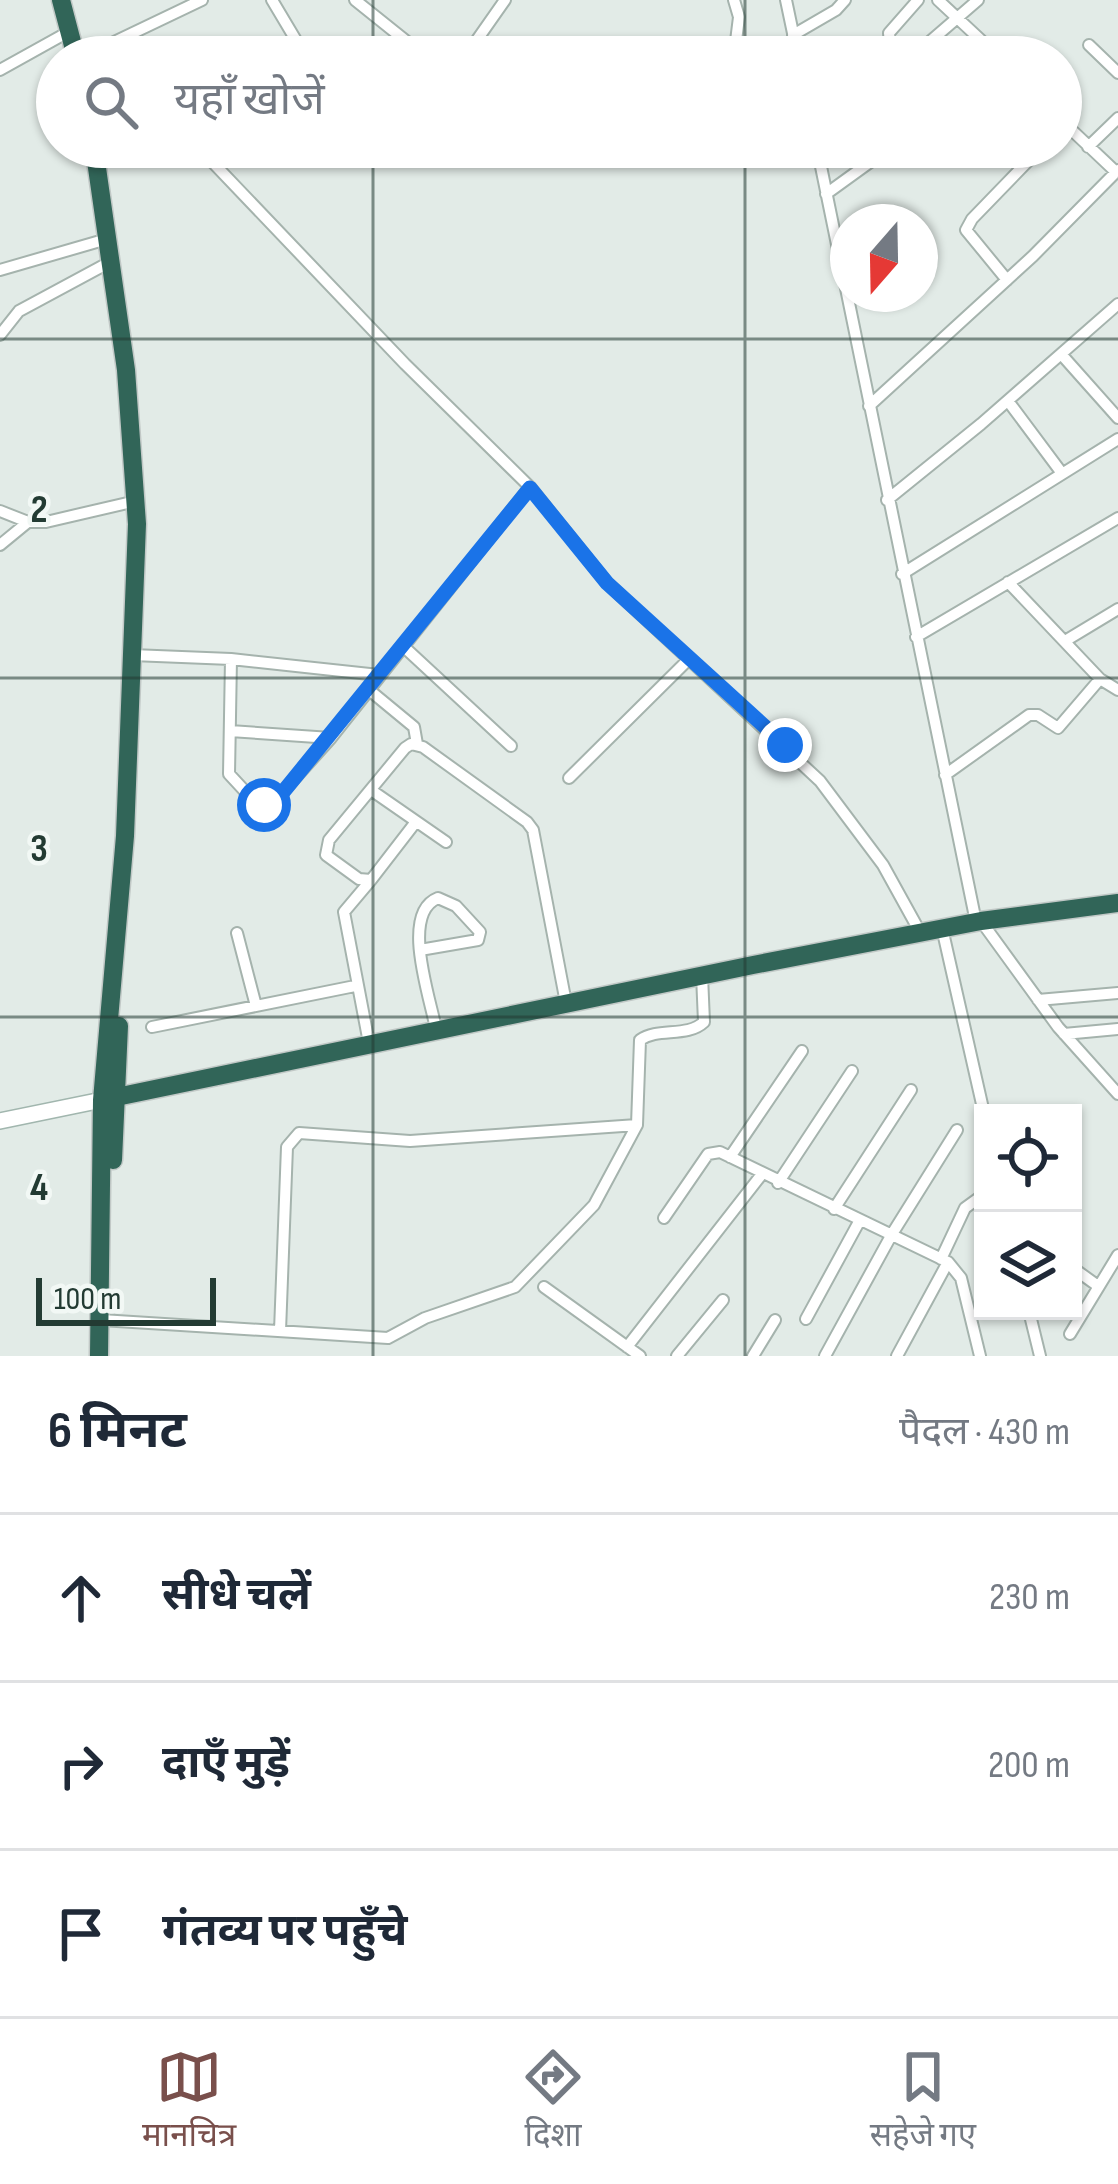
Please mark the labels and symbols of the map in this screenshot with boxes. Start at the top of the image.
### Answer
north arrow [830,204,938,312]
text: 2 [30,487,48,534]
route end [758,718,812,772]
route start [237,778,291,832]
text: 3 [30,826,48,873]
text: 4 [30,1165,48,1212]
scale bar [36,1272,216,1325]

